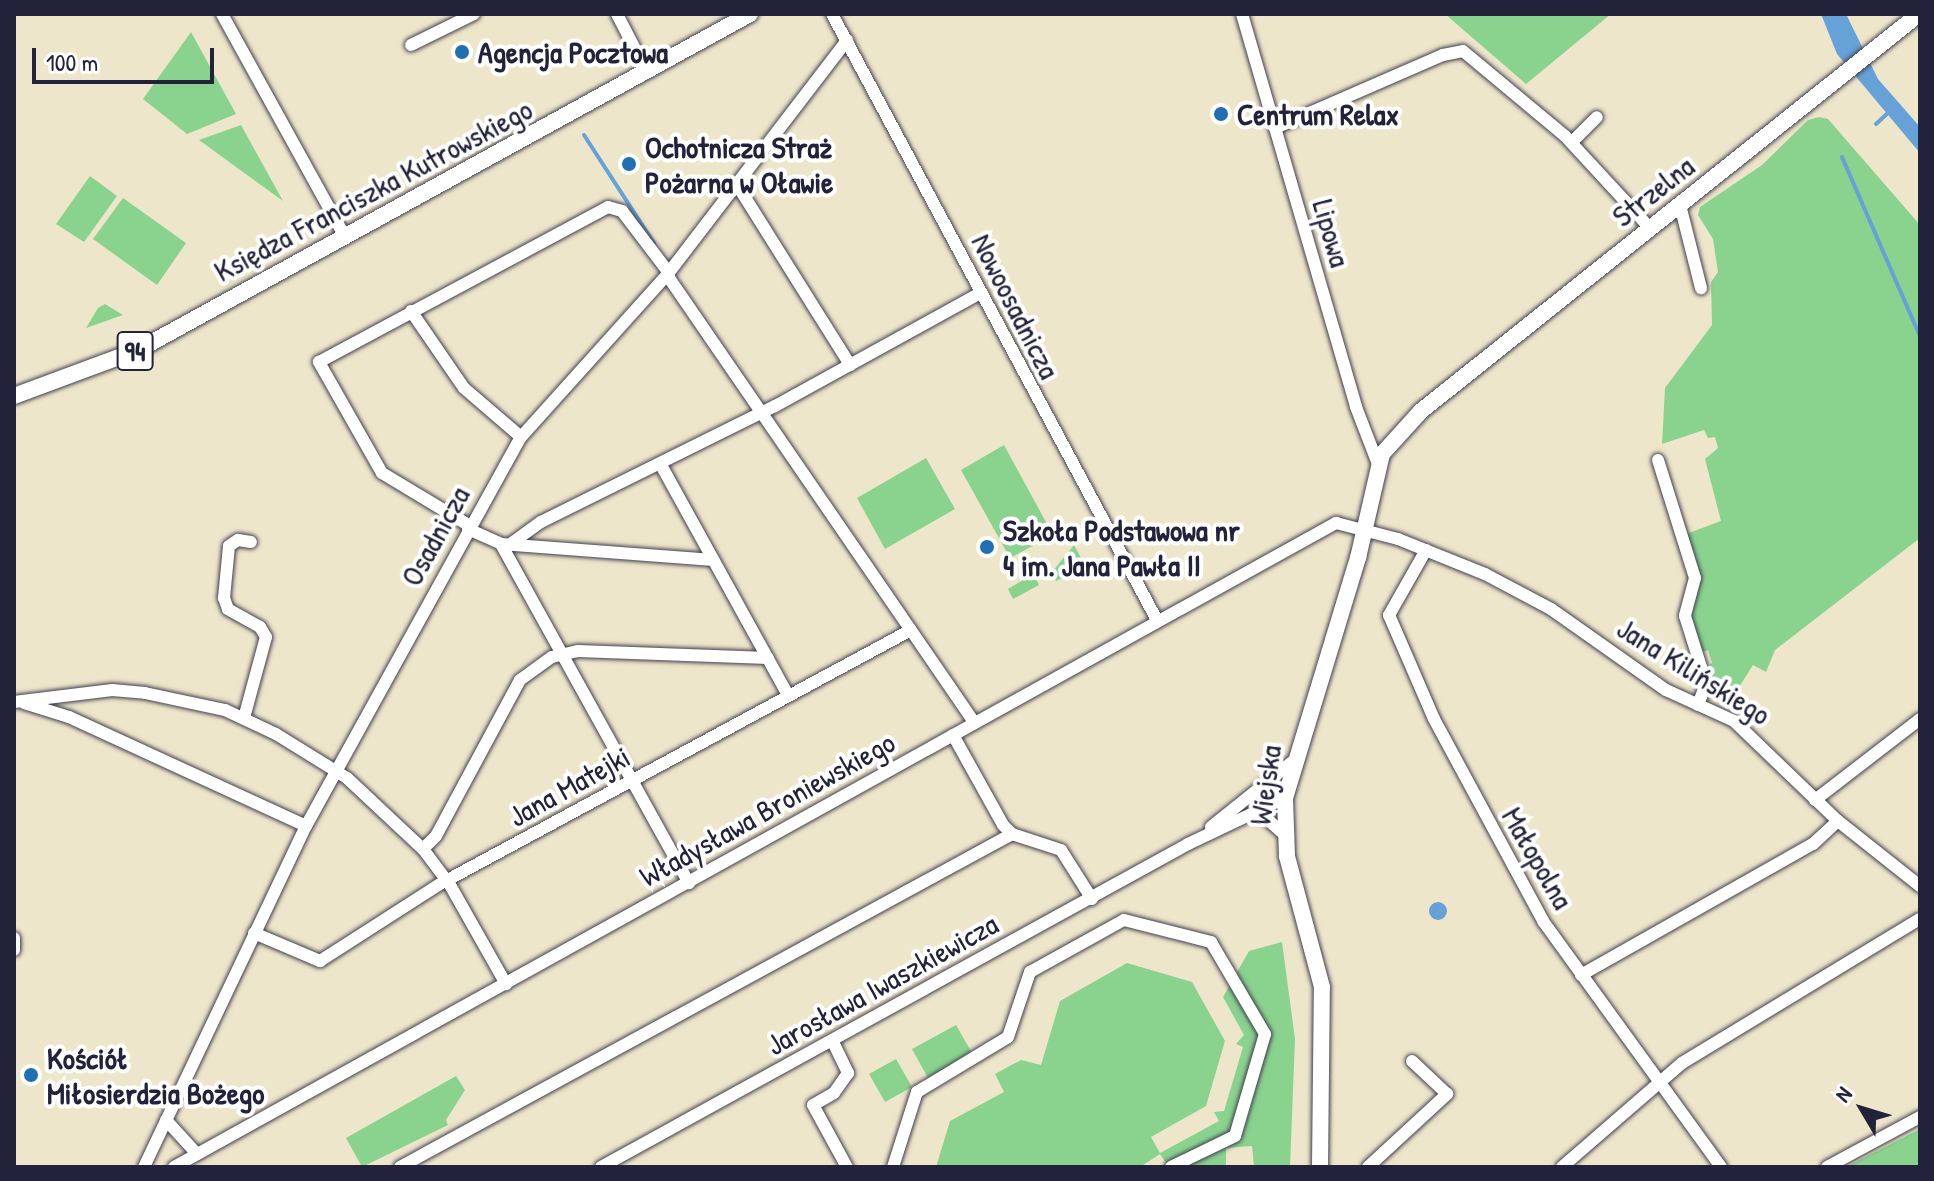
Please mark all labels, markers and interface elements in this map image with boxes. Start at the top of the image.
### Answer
scale bar [36,32,218,82]
place label: Agencja Pocztowa [478,34,668,70]
marker: Agencja Pocztowa [453,43,471,61]
text: 100 m [46,46,98,78]
street label: Księdza Franciszka Kutrowskiego [208,91,538,289]
place label: Centrum Relax [1237,96,1399,132]
marker: Centrum Relax [1212,105,1230,123]
place label: Ochotnicza Straż Pożarna w Oławie [645,129,833,200]
street label: Strzelna [1605,148,1701,234]
marker: Ochotnicza Straż Pożarna w Oławie [620,155,638,173]
street label: Lipowa [1305,195,1359,271]
street label: Nowoosadnicza [964,228,1068,384]
road number: 94 [115,327,155,375]
street label: Osadnicza [393,480,477,592]
place label: Szkoła Podstawowa nr 4 im. Jana Pawła II [1003,512,1240,582]
marker: Szkoła Podstawowa nr 4 im. Jana Pawła II [978,538,996,556]
street label: Jana Kilińskiego [1611,610,1777,732]
street label: Władysława Broniewskiego [633,724,901,894]
street label: Jana Matejki [502,738,636,834]
street label: Wiejska [1242,743,1288,827]
street label: Małopolna [1495,801,1581,915]
street label: Jarosława Iwaszkiewicza [760,906,1004,1062]
place label: Kościół Miłosierdzia Bożego [47,1040,264,1110]
marker: Kościół Miłosierdzia Bożego [22,1066,40,1084]
north arrow [1822,1069,1902,1149]
text: N [1828,1080,1859,1108]

